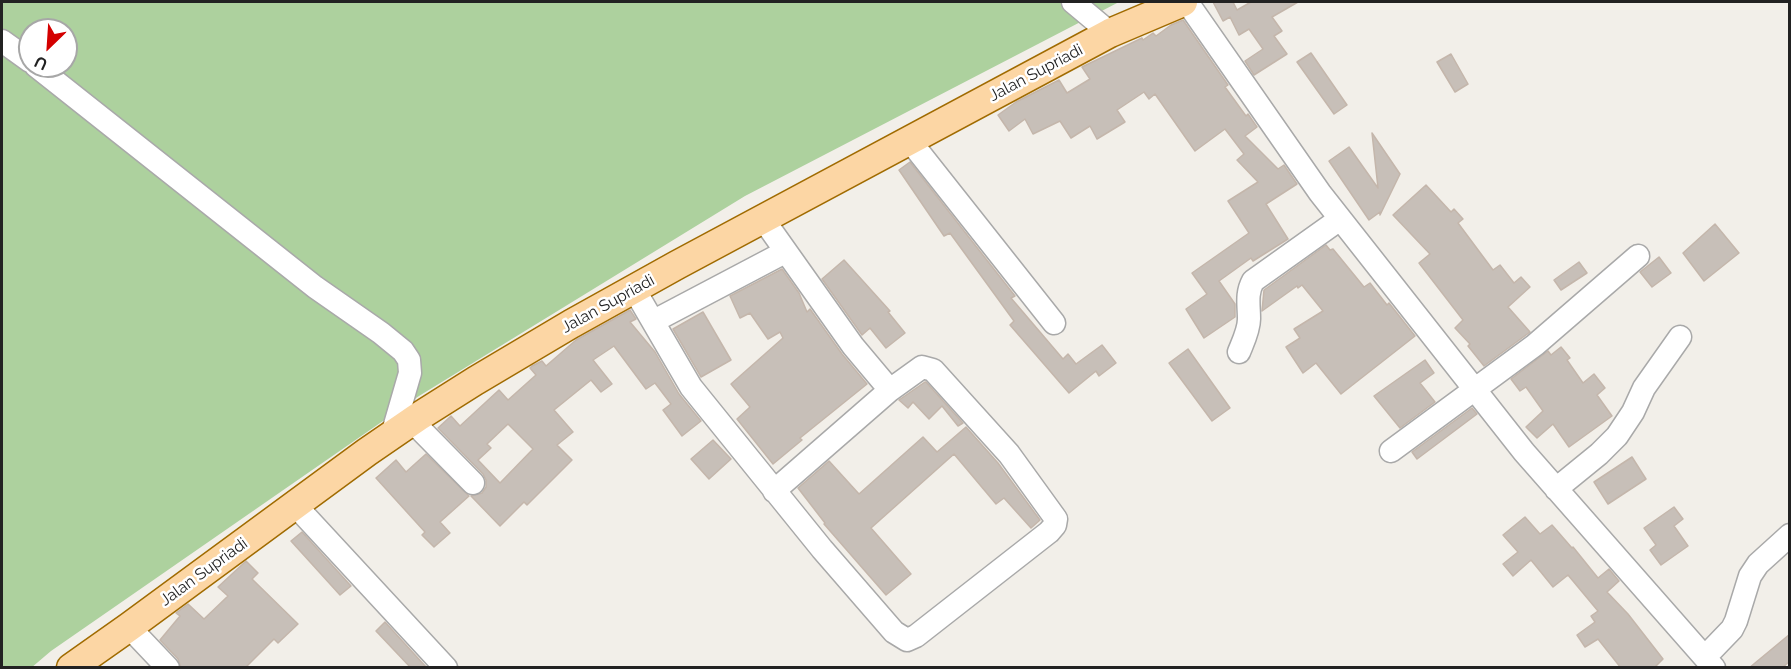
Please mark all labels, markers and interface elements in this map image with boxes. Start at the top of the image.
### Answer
north arrow [18,18,78,78]
street label: Jalan Supriadi [986,40,1086,106]
text: U [32,52,50,74]
street label: Jalan Supriadi [558,271,658,337]
street label: Jalan Supriadi [157,534,251,610]

